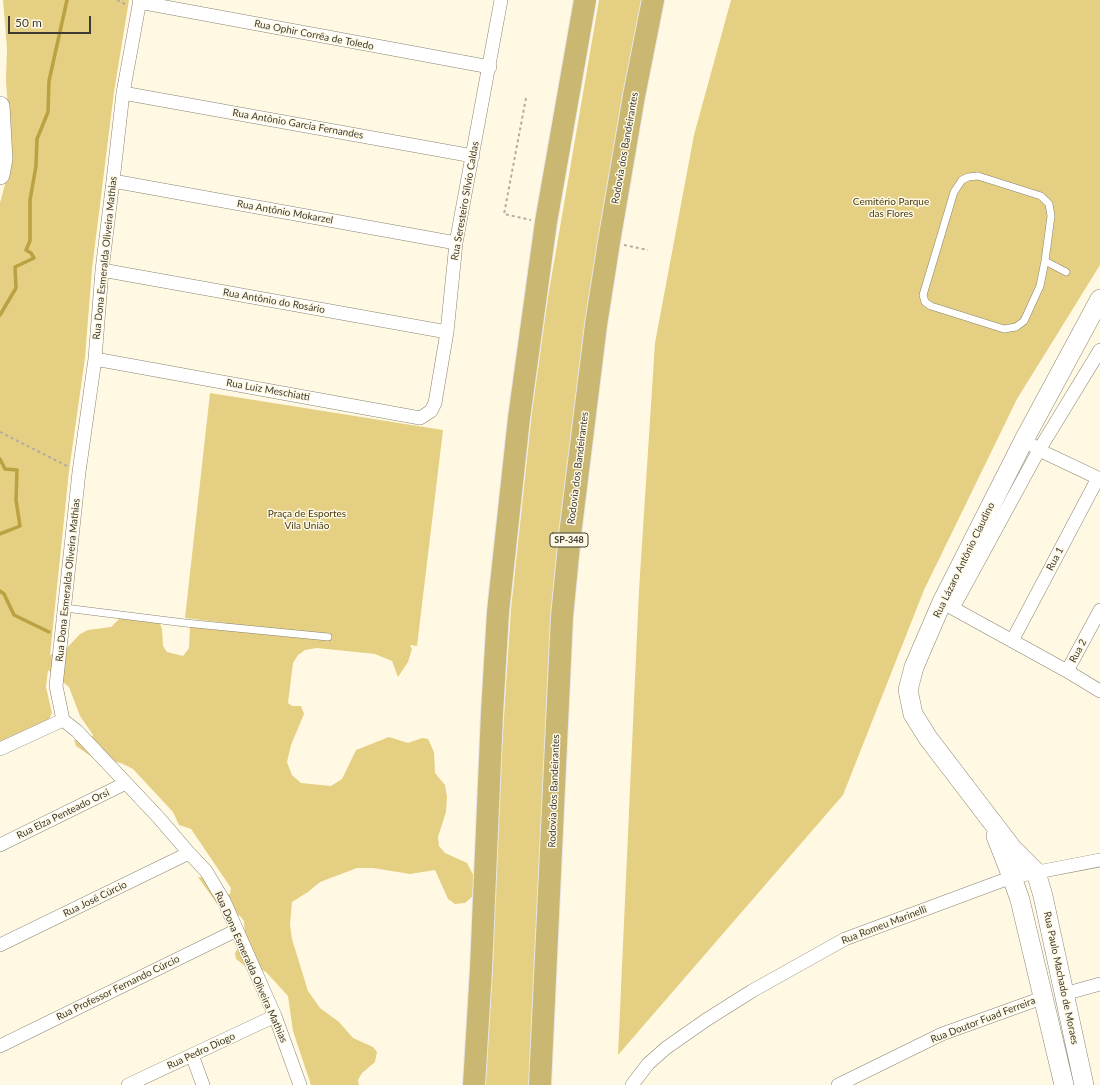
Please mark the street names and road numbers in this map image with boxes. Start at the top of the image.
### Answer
street label: Rua Ophir Corrêa de Toledo [253,17,375,53]
street label: Rodovia dos Bandeirantes [609,91,641,205]
street label: Rua Antônio Garcia Fernandes [232,107,364,141]
street label: Rua Seresteiro Sílvio Caldas [449,140,481,262]
street label: Rua Dona Esmeralda Oliveira Mathias [90,176,120,340]
street label: Rua Antônio Mokarzel [236,198,334,226]
street label: Rua Antônio do Rosário [222,286,326,316]
street label: Rua Luiz Meschiatti [225,377,311,403]
street label: Rodovia dos Bandeirantes [565,411,591,525]
street label: Rua Dona Esmeralda Oliveira Mathias [53,498,83,662]
street label: Rua Lázaro Antônio Claudino [931,500,997,620]
road number: SP-348 [550,533,588,547]
street label: Rua 1 [1044,545,1066,573]
street label: Rua 2 [1067,637,1089,665]
street label: Rodovia dos Bandeirantes [546,734,562,848]
street label: Rua Elza Penteado Orsi [15,786,111,842]
street label: Rua José Cúrcio [61,878,129,920]
street label: Rua Dona Esmeralda Oliveira Mathias [212,889,290,1045]
street label: Rua Romeu Marinelli [840,903,928,947]
street label: Rua Paulo Machado de Moraes [1041,910,1081,1046]
street label: Rua Professor Fernando Cúrcio [54,953,182,1023]
street label: Rua Doutor Fuad Ferreira [929,994,1037,1046]
street label: Rua Pedro Diogo [165,1030,237,1072]

